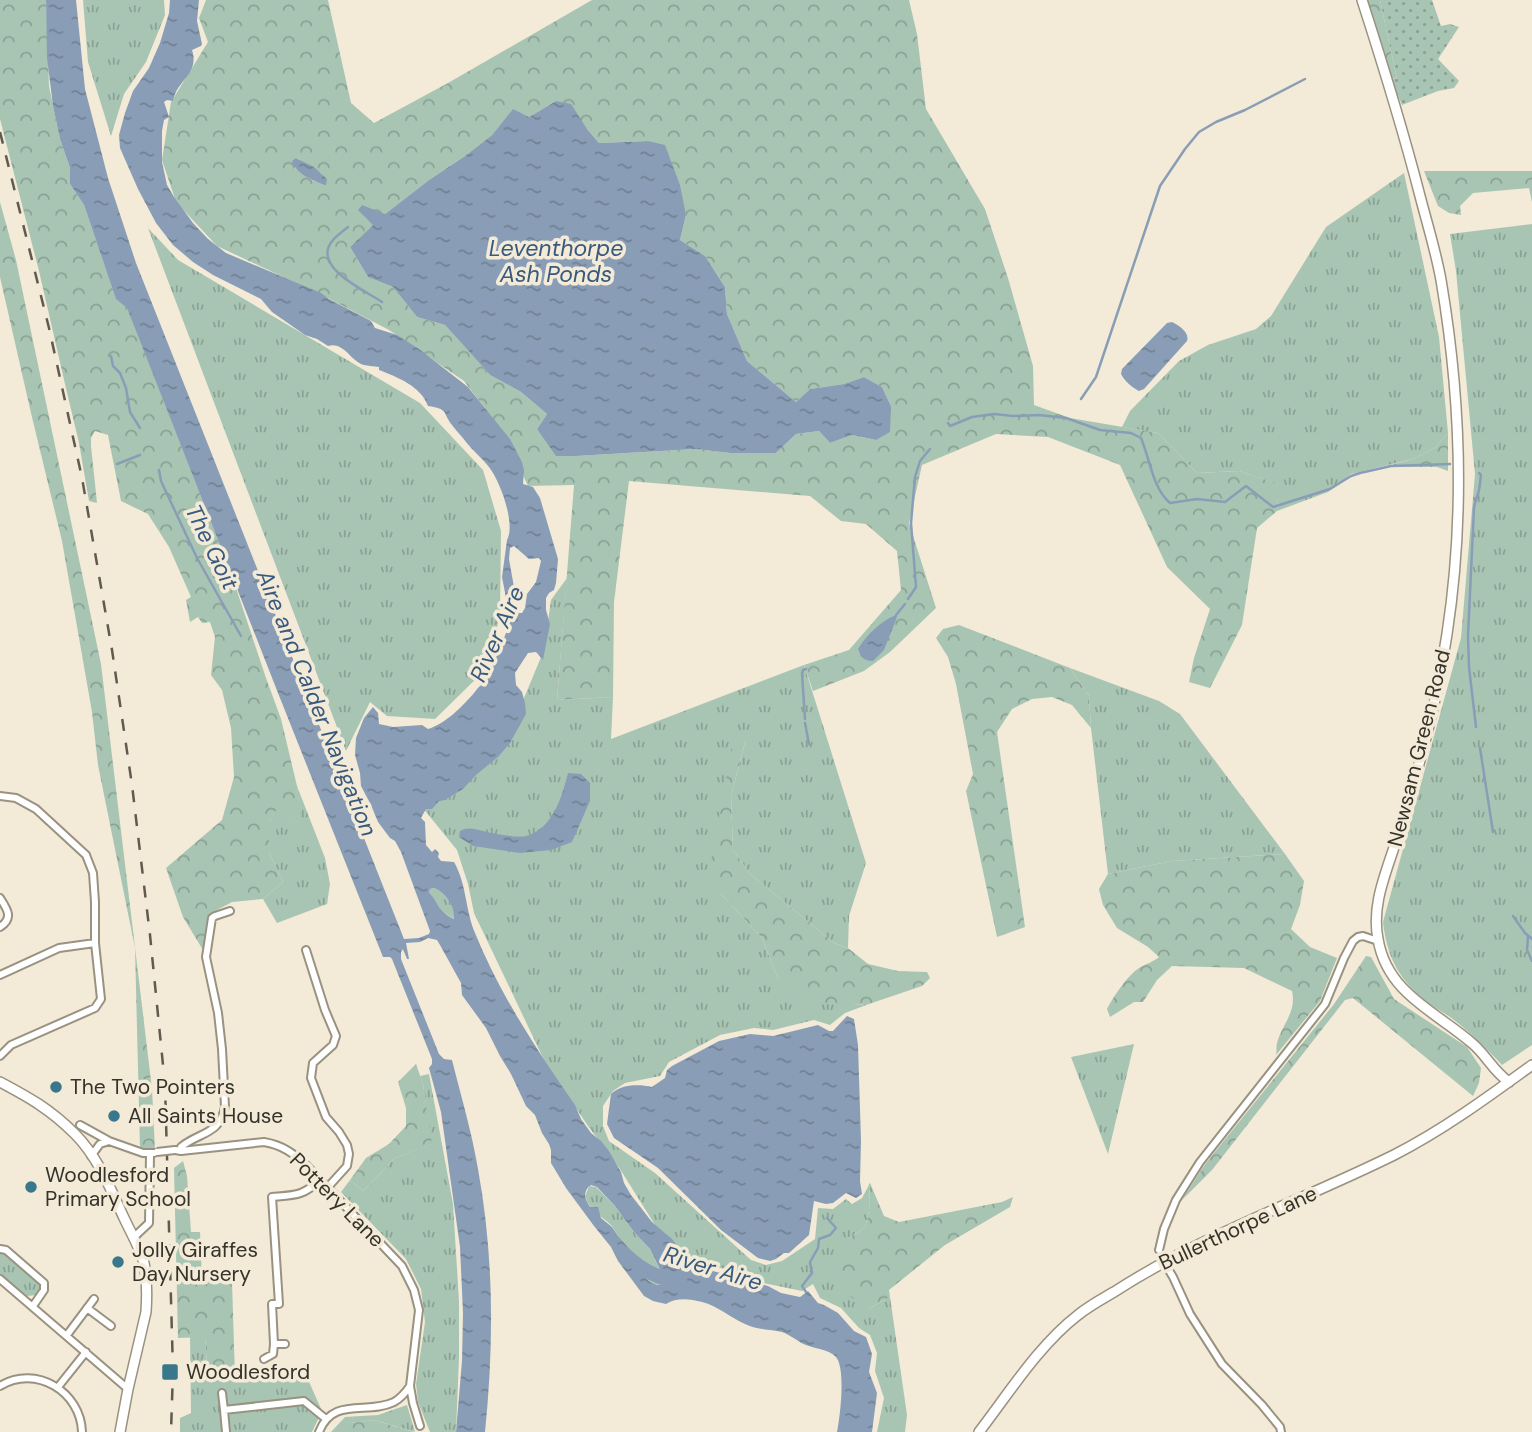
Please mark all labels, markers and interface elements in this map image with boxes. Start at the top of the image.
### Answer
water label: Leventhorpe Ash Ponds [489,233,623,289]
water label: The Goit [178,499,246,595]
water label: Aire and Calder Navigation [249,564,384,841]
water label: River Aire [463,582,531,686]
street label: Newsam Green Road [1381,647,1457,849]
place label: The Two Pointers [70,1073,235,1101]
marker: The Two Pointers [48,1079,64,1095]
place label: All Saints House [128,1102,283,1130]
marker: All Saints House [106,1108,122,1124]
street label: Pottery Lane [284,1147,391,1254]
place label: Woodlesford Primary School [45,1161,191,1213]
marker: Woodlesford Primary School [23,1179,39,1195]
street label: Bullerthorpe Lane [1154,1179,1322,1277]
place label: Jolly Giraffes Day Nursery [132,1236,258,1288]
water label: River Aire [660,1239,766,1297]
marker: Jolly Giraffes Day Nursery [110,1254,126,1270]
place label: Woodlesford [186,1358,310,1386]
marker: Woodlesford [160,1362,180,1382]

